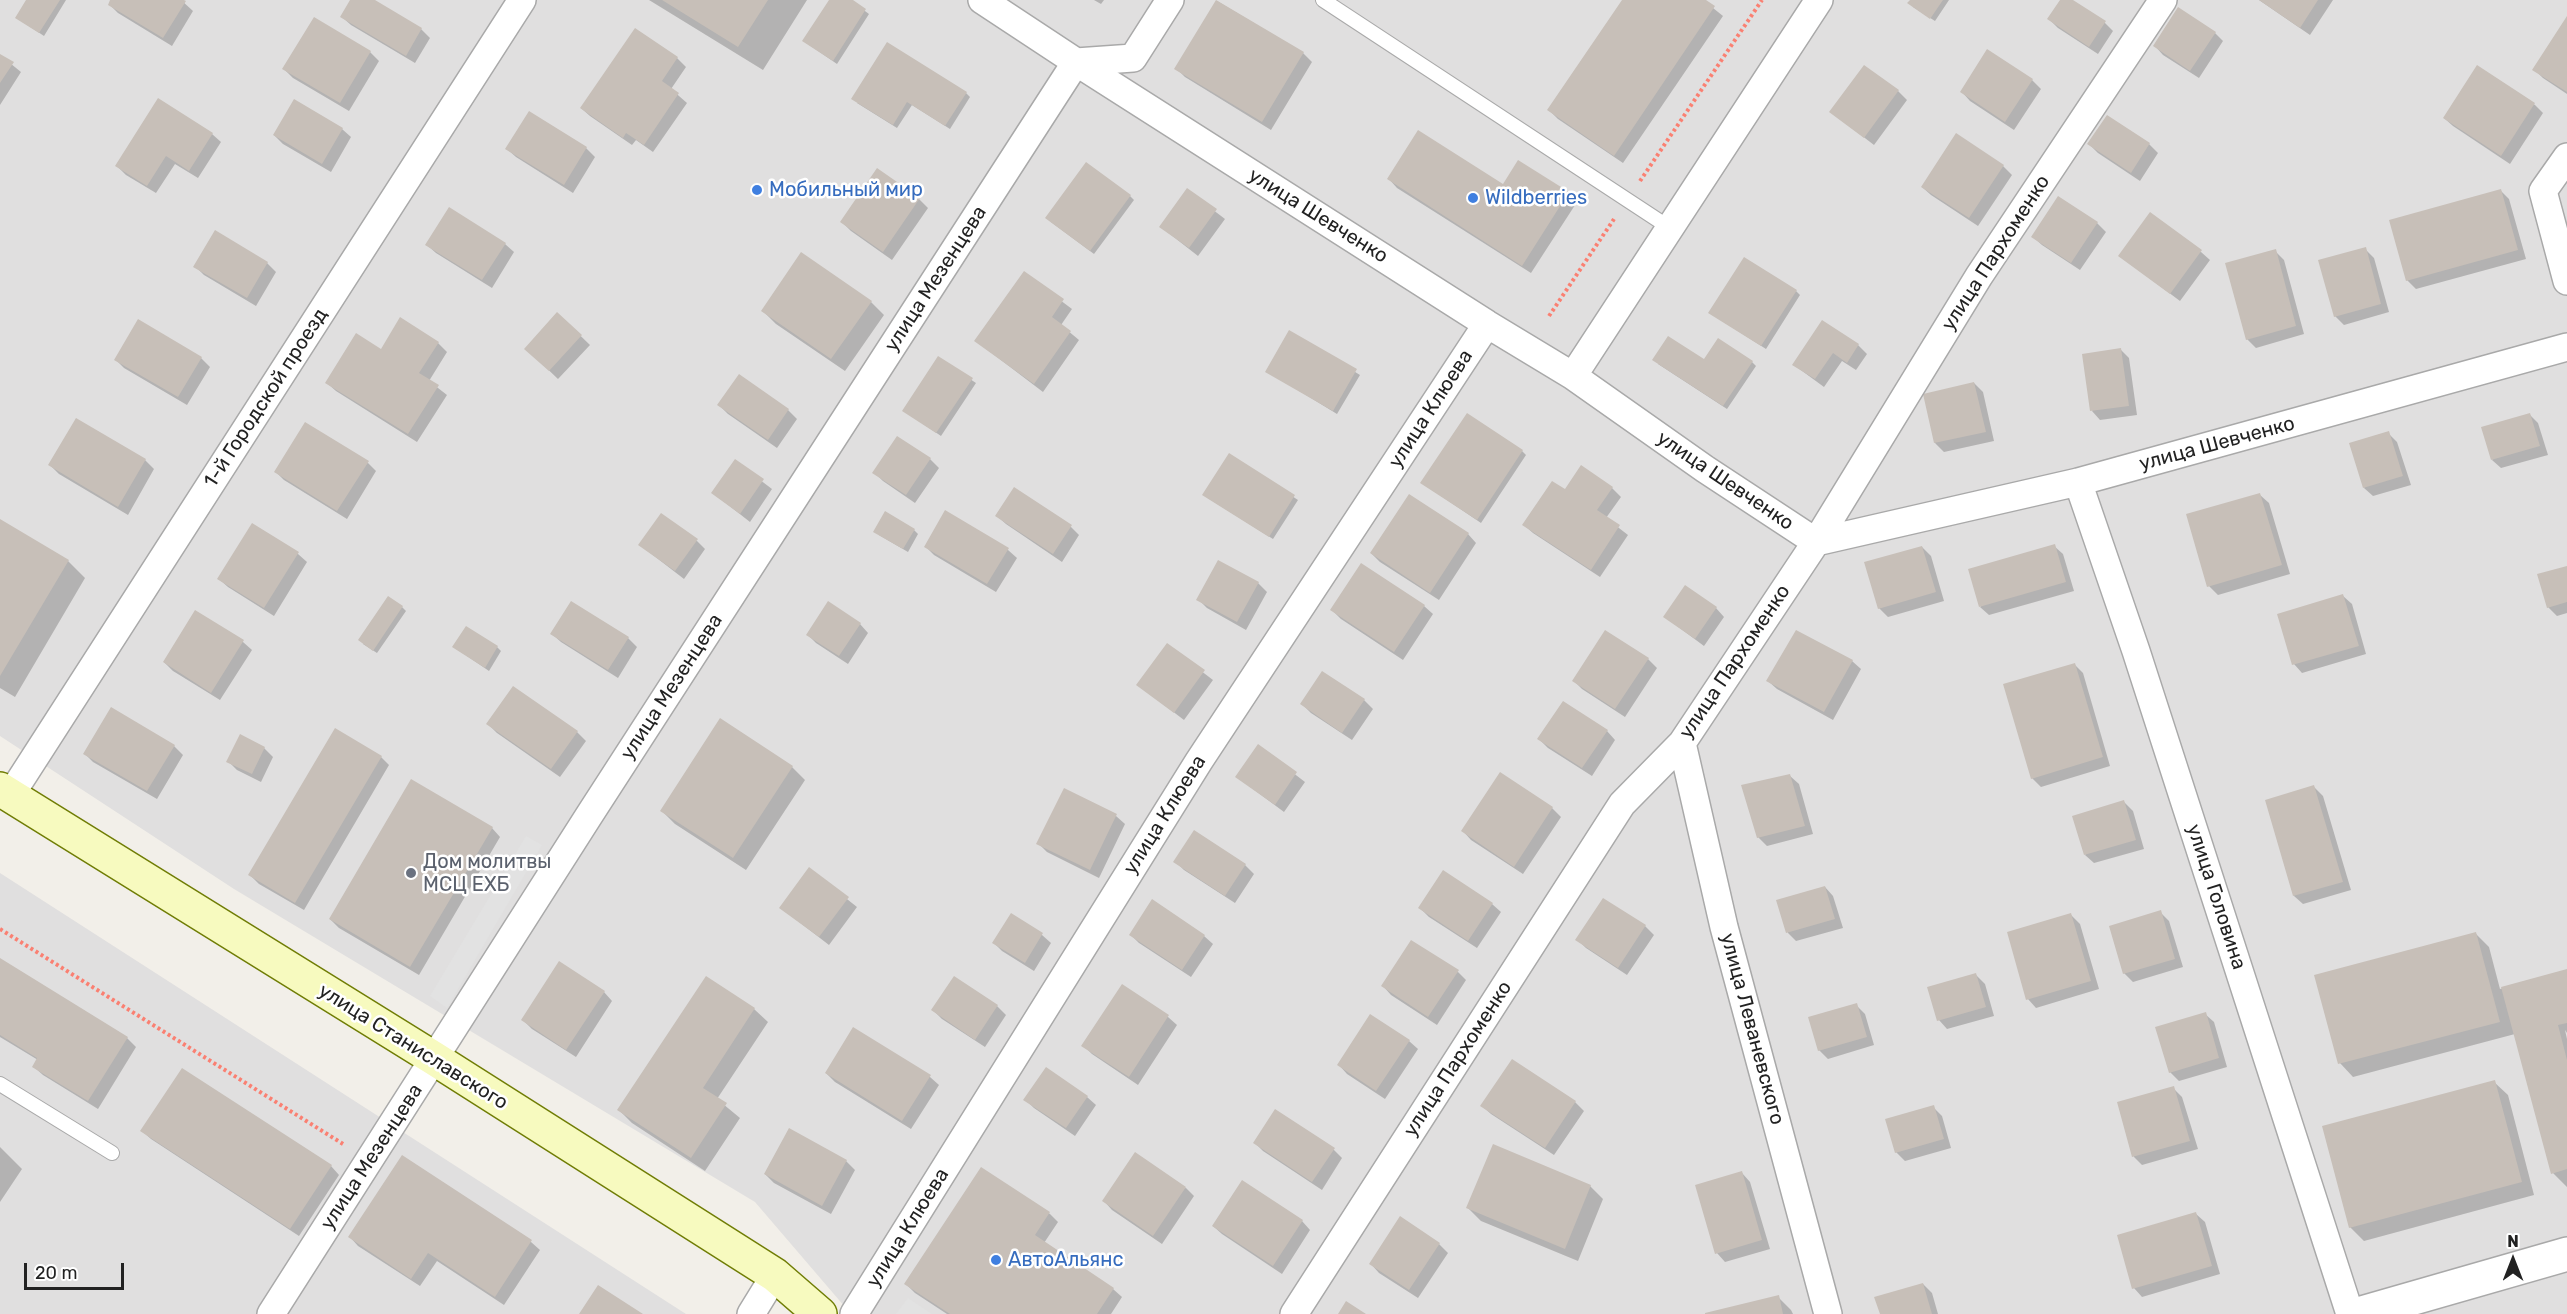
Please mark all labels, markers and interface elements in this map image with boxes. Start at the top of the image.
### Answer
street label: улица Шевченко [1244,163,1392,269]
street label: улица Пархоменко [1937,171,2055,335]
place label: Мобильный мир [769,178,923,202]
marker: Мобильный мир [750,183,764,197]
place label: Wildberries [1485,186,1587,210]
marker: Wildberries [1466,191,1480,205]
street label: улица Мезенцева [880,202,992,356]
street label: 1-й Городской проезд [199,304,333,492]
street label: улица Клюева [1384,345,1478,473]
street label: улица Шевченко [2137,412,2297,476]
street label: улица Шевченко [1652,426,1798,536]
street label: улица Пархоменко [1675,580,1795,744]
street label: улица Мезенцева [616,610,728,764]
street label: улица Клюева [1119,751,1211,879]
street label: улица Головина [2181,821,2251,973]
place label: Дом молитвы МСЦ ЕХБ [423,850,552,897]
marker: Дом молитвы МСЦ ЕХБ [404,866,418,880]
street label: улица Леваневского [1715,931,1789,1127]
street label: улица Пархоменко [1399,977,1517,1141]
street label: улица Станиславского [314,979,512,1115]
street label: улица Мезенцева [316,1080,428,1234]
street label: улица Клюева [862,1164,954,1292]
north arrow [2483,1230,2543,1290]
text: N [2507,1232,2519,1251]
place label: АвтоАльянс [1008,1248,1123,1272]
scale bar [27,1251,128,1289]
marker: АвтоАльянс [989,1253,1003,1267]
text: 20 m [35,1262,77,1284]

